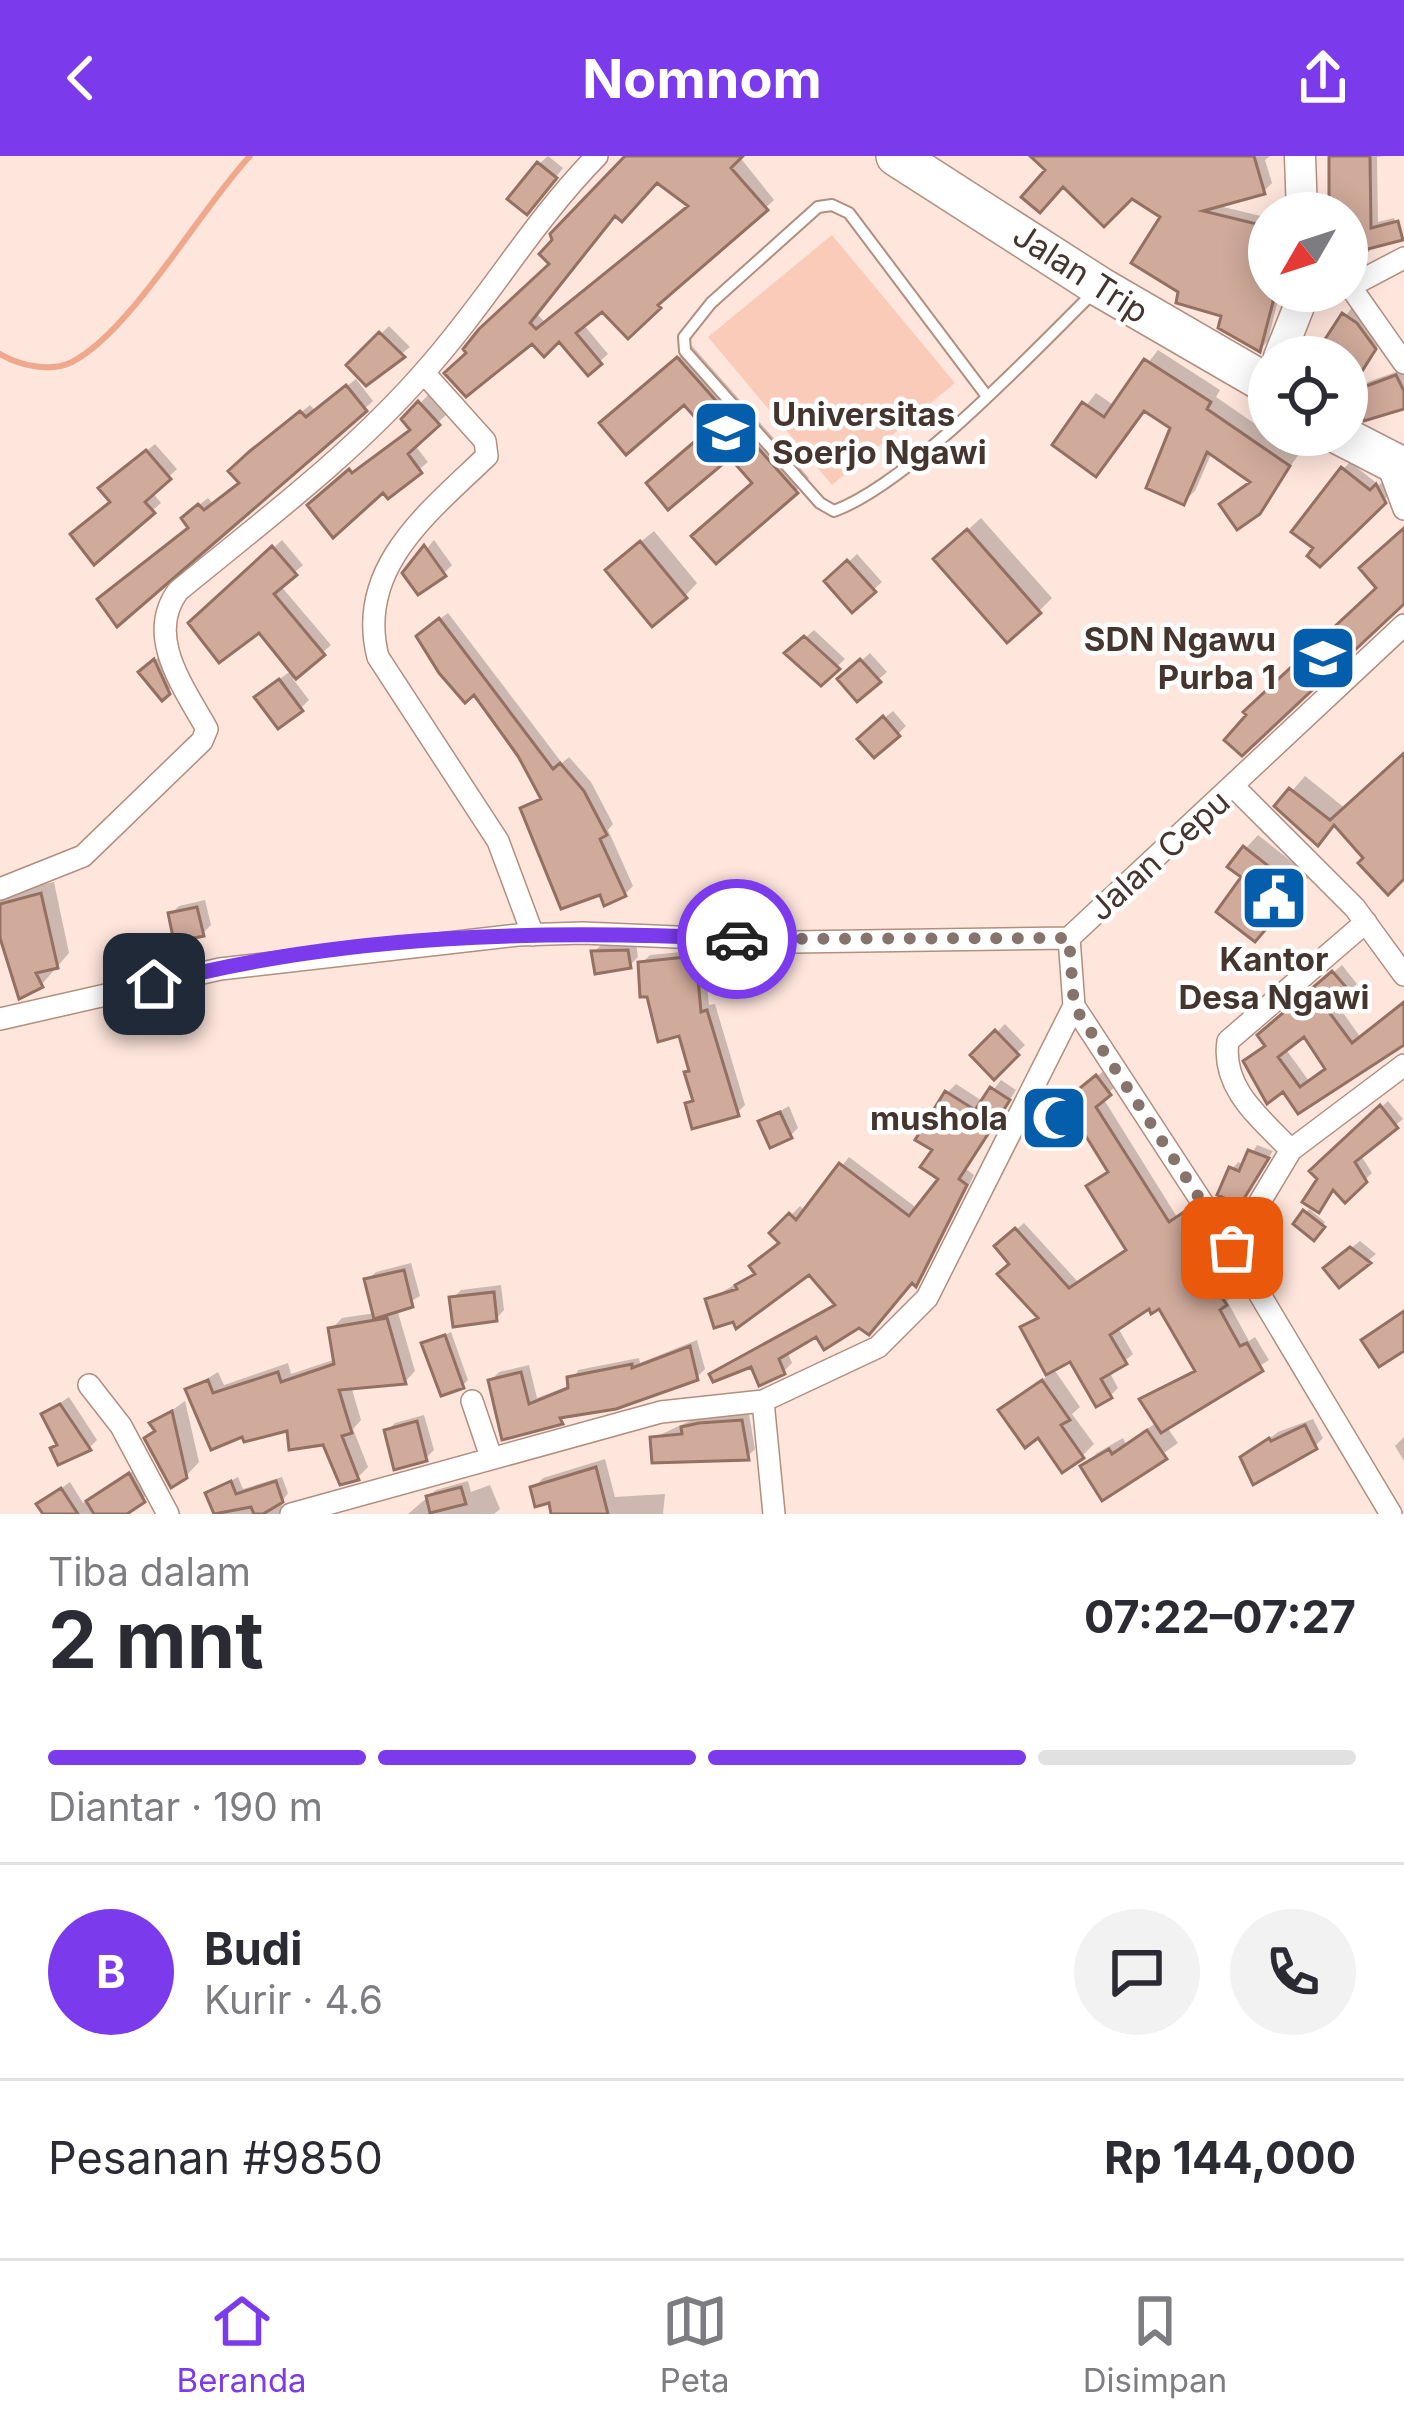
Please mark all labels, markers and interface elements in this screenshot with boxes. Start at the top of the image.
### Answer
icon: back [48,45,114,111]
icon: share [1290,45,1356,111]
text: Nomnom [582,46,822,111]
north arrow [1248,192,1368,312]
map controls [1248,192,1368,456]
street label: Jalan Trip [1006,214,1156,332]
button: locate [1248,336,1368,456]
place label: Universitas Soerjo Ngawi [772,394,987,472]
school or university icon: Universitas Soerjo Ngawi [691,398,761,468]
place label: SDN Ngawu Purba 1 [1084,619,1276,697]
school or university icon: SDN Ngawu Purba 1 [1288,623,1358,693]
street label: Jalan Cepu [1080,781,1238,929]
public building icon: Kantor Desa Ngawi [1239,863,1309,933]
courier [677,879,797,999]
icon: car [704,906,770,972]
pin [103,933,205,1035]
place label: Kantor Desa Ngawi [1178,939,1370,1017]
icon: home [121,951,187,1017]
mosque icon: mushola [1019,1083,1089,1153]
place label: mushola [870,1098,1008,1138]
pin [1181,1197,1283,1299]
icon: bag [1199,1215,1265,1281]
text: Tiba dalam [48,1548,251,1595]
text: 07:22–07:27 [1084,1589,1356,1644]
text: 2 mnt [48,1592,264,1687]
text: Diantar · 190 m [48,1783,323,1830]
button: chat [1074,1909,1200,2035]
button: phone [1230,1909,1356,2035]
text: Budi [204,1921,302,1976]
text: B [96,1944,126,1999]
text: Kurir · 4.6 [204,1976,383,2023]
text: Pesanan #9850 [48,2130,383,2185]
text: Rp 144,000 [1104,2130,1356,2185]
tab: Beranda [177,2288,307,2400]
tab: Peta [660,2288,729,2400]
tab: Disimpan [1083,2288,1227,2400]

